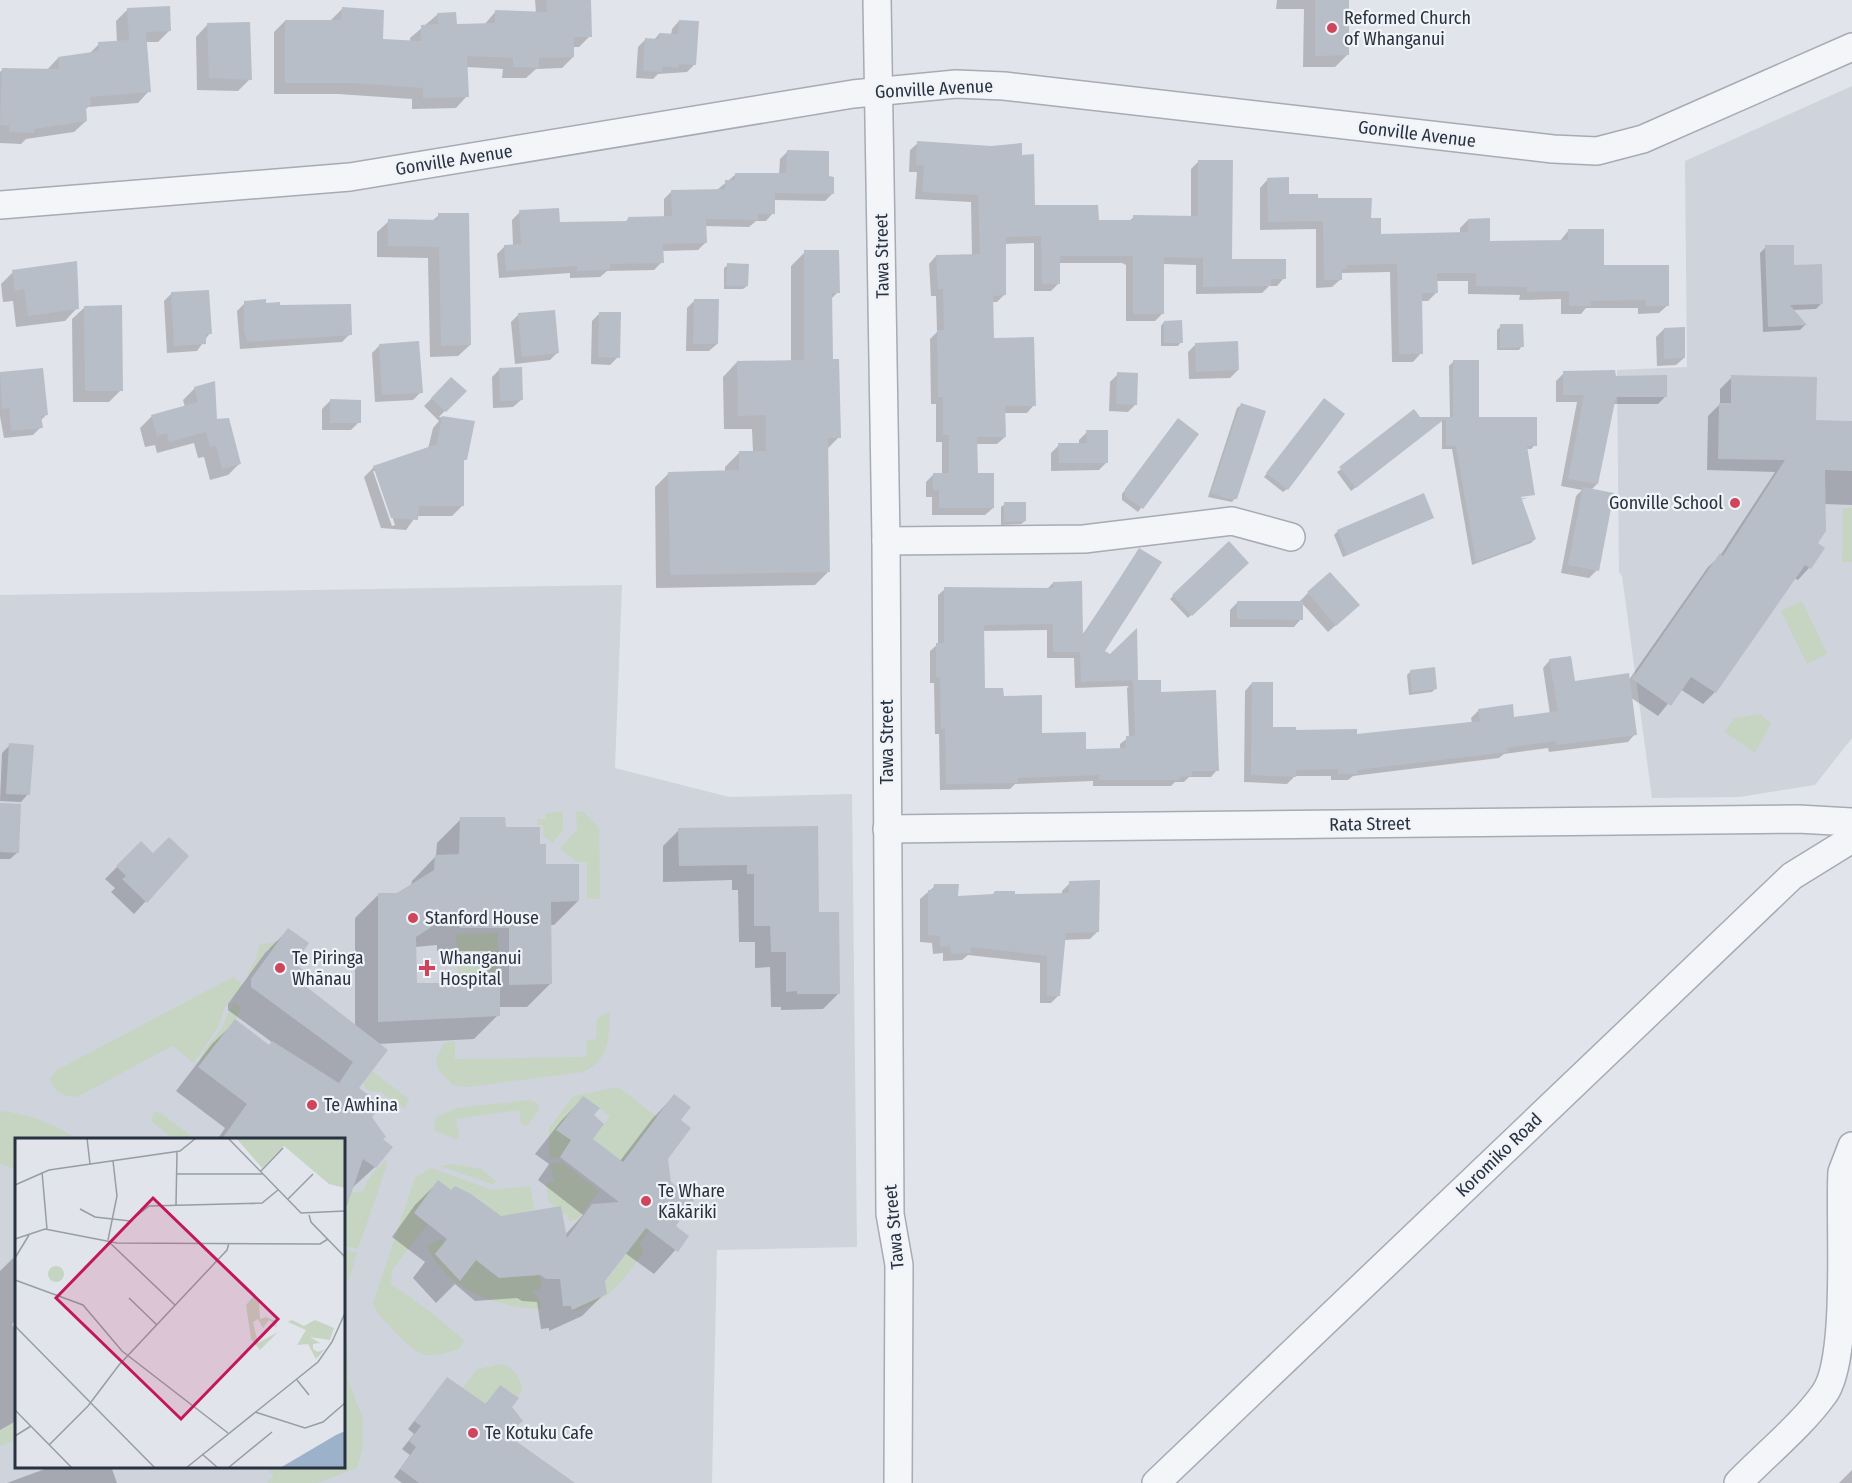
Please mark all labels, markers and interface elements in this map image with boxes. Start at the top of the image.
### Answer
place label: Reformed Church of Whanganui [1344,7,1471,50]
marker: Reformed Church of Whanganui [1325,21,1339,35]
street label: Gonville Avenue [874,75,994,103]
street label: Gonville Avenue [1357,116,1477,152]
street label: Gonville Avenue [394,140,514,180]
street label: Tawa Street [870,213,894,299]
place label: Gonville School [1609,492,1723,514]
marker: Gonville School [1728,496,1742,510]
street label: Tawa Street [876,699,898,785]
street label: Rata Street [1329,812,1411,836]
place label: Stanford House [425,907,539,929]
marker: Stanford House [406,911,420,925]
place label: Te Piringa Whānau [292,947,364,990]
place label: Whanganui Hospital [440,947,522,990]
marker: Whanganui Hospital [418,959,436,977]
marker: Te Piringa Whānau [273,961,287,975]
place label: Te Awhina [324,1094,398,1116]
marker: Te Awhina [305,1098,319,1112]
street label: Koromiko Road [1451,1108,1547,1202]
inset map [15,1138,345,1468]
place label: Te Whare Kākāriki [658,1180,725,1223]
street label: Tawa Street [879,1184,909,1270]
marker: Te Whare Kākāriki [639,1194,653,1208]
place label: Te Kotuku Cafe [485,1422,594,1444]
marker: Te Kotuku Cafe [466,1426,480,1440]

